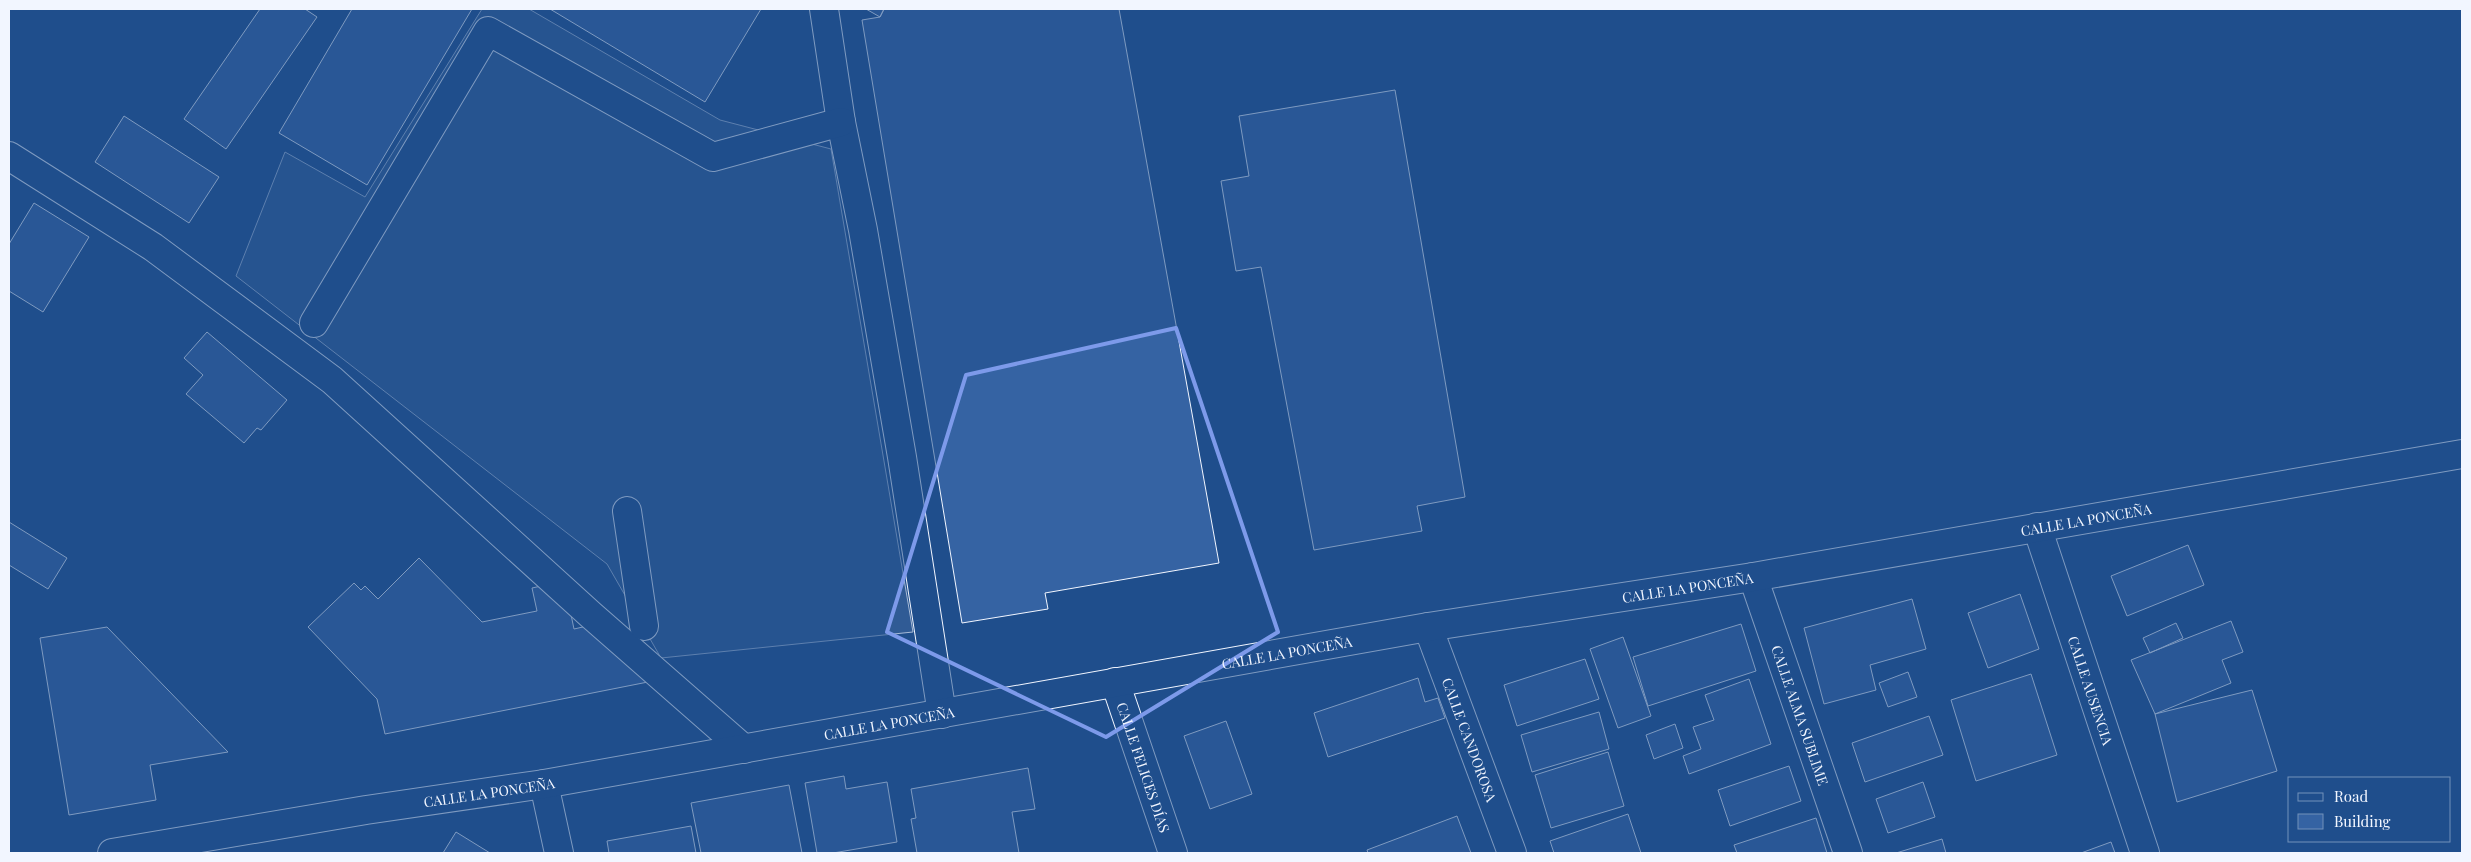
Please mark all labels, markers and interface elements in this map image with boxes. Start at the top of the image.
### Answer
street label: CALLE LA PONCEÑA [2019,499,2153,540]
street label: CALLE LA PONCEÑA [1621,568,1755,607]
street label: CALLE LA PONCEÑA [1220,631,1354,673]
street label: CALLE AUSENCIA [2064,633,2118,747]
street label: CALLE ALMA SUBLIME [1768,642,1833,788]
street label: CALLE CANDOROSA [1438,675,1502,804]
street label: CALLE FELICES DÍAS [1113,700,1175,835]
street label: CALLE LA PONCEÑA [822,702,956,744]
street label: CALLE LA PONCEÑA [422,773,556,811]
legend [2288,777,2451,842]
text: Road [2334,786,2368,806]
text: Building [2334,811,2391,831]

